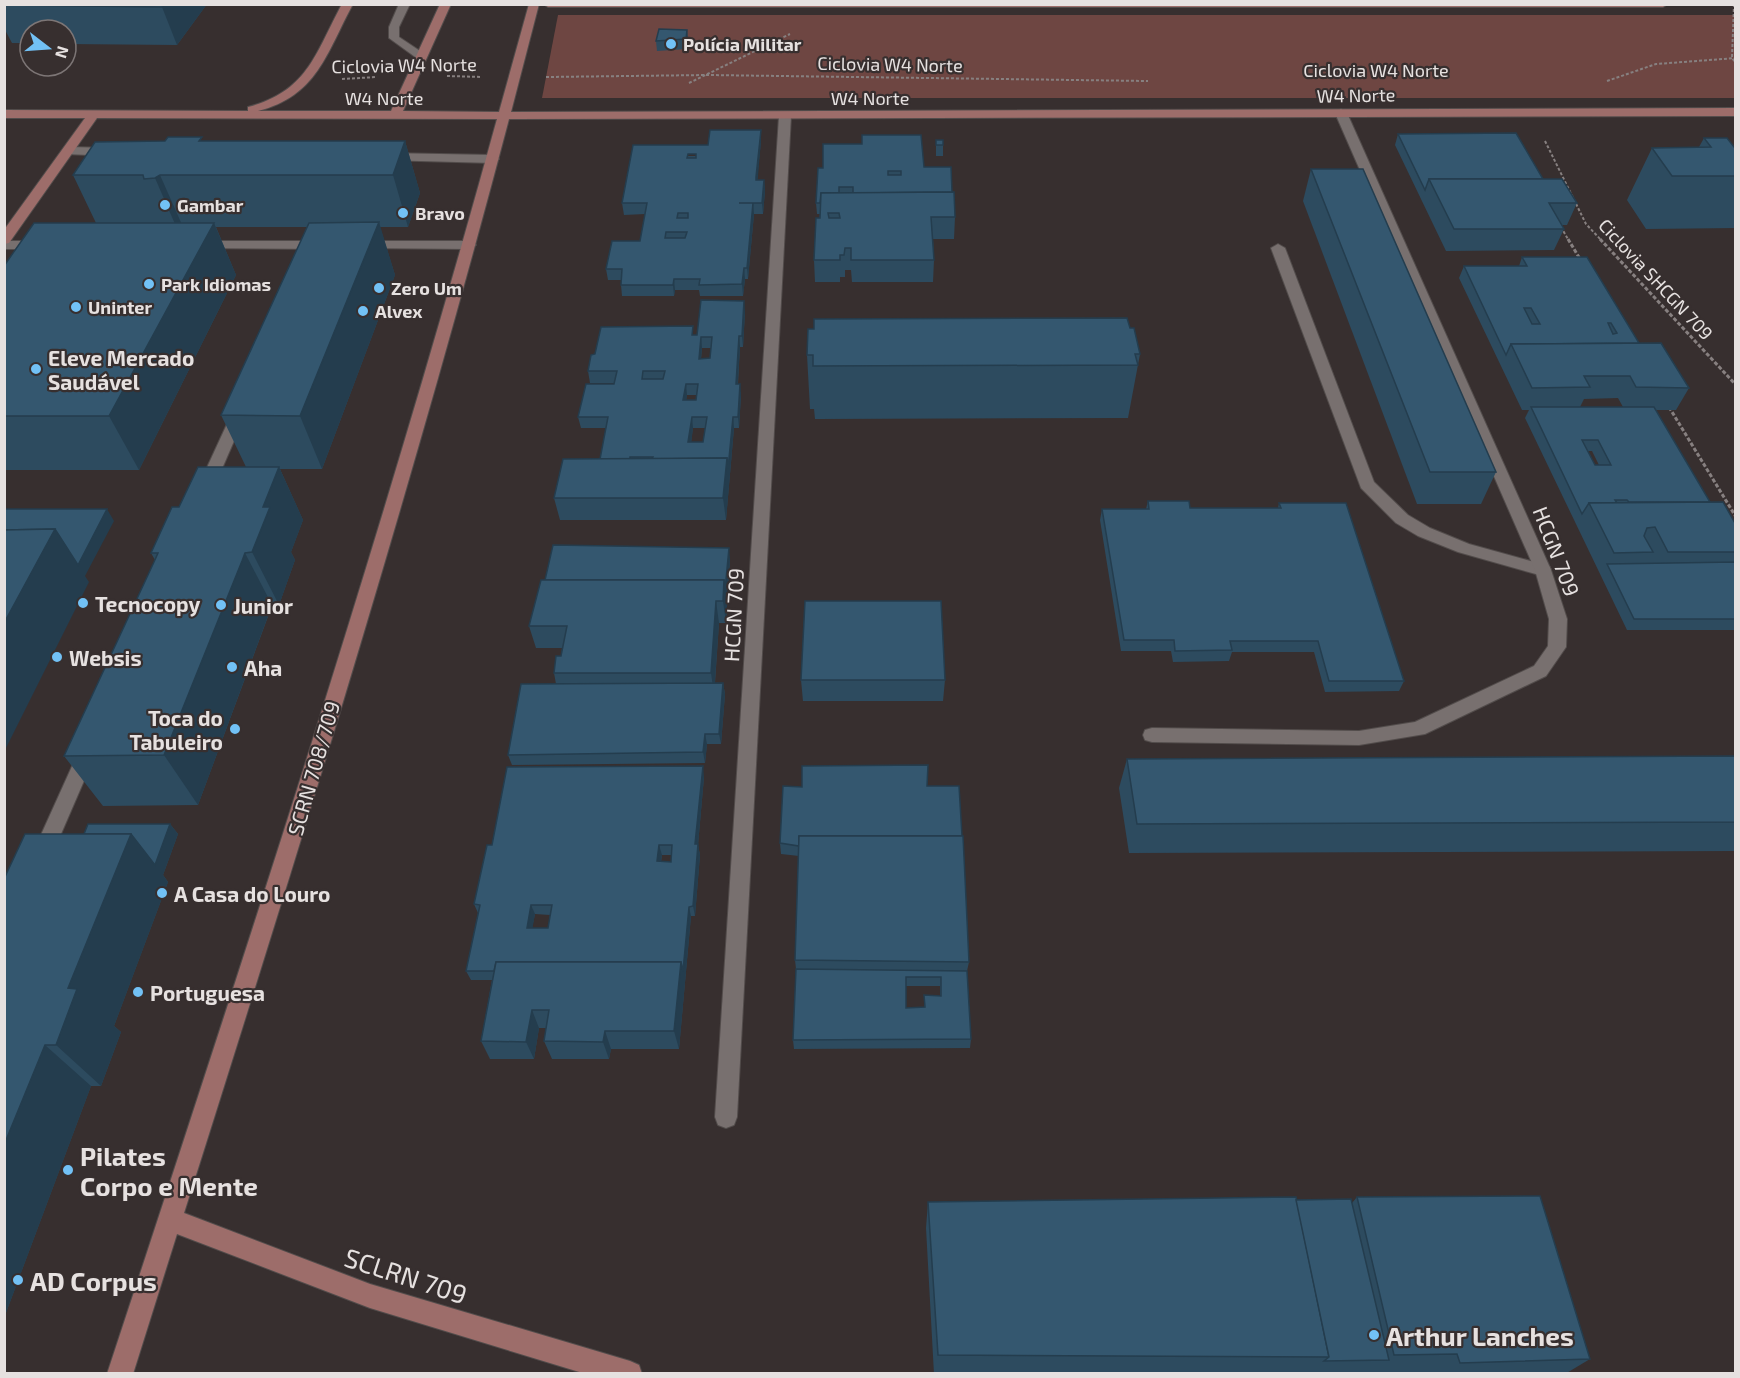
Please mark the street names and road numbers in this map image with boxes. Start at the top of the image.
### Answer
street label: Ciclovia W4 Norte [817,52,963,76]
street label: Ciclovia W4 Norte [331,53,477,77]
street label: Ciclovia W4 Norte [1303,59,1449,81]
street label: W4 Norte [1316,83,1396,107]
street label: W4 Norte [345,87,423,109]
street label: W4 Norte [831,87,909,109]
street label: Ciclovia SHCGN 709 [1594,214,1718,344]
street label: HCGN 709 [1529,503,1585,599]
street label: HCGN 709 [718,567,748,663]
street label: SCRN 708/709 [282,698,344,838]
street label: SCLRN 709 [341,1241,471,1309]

